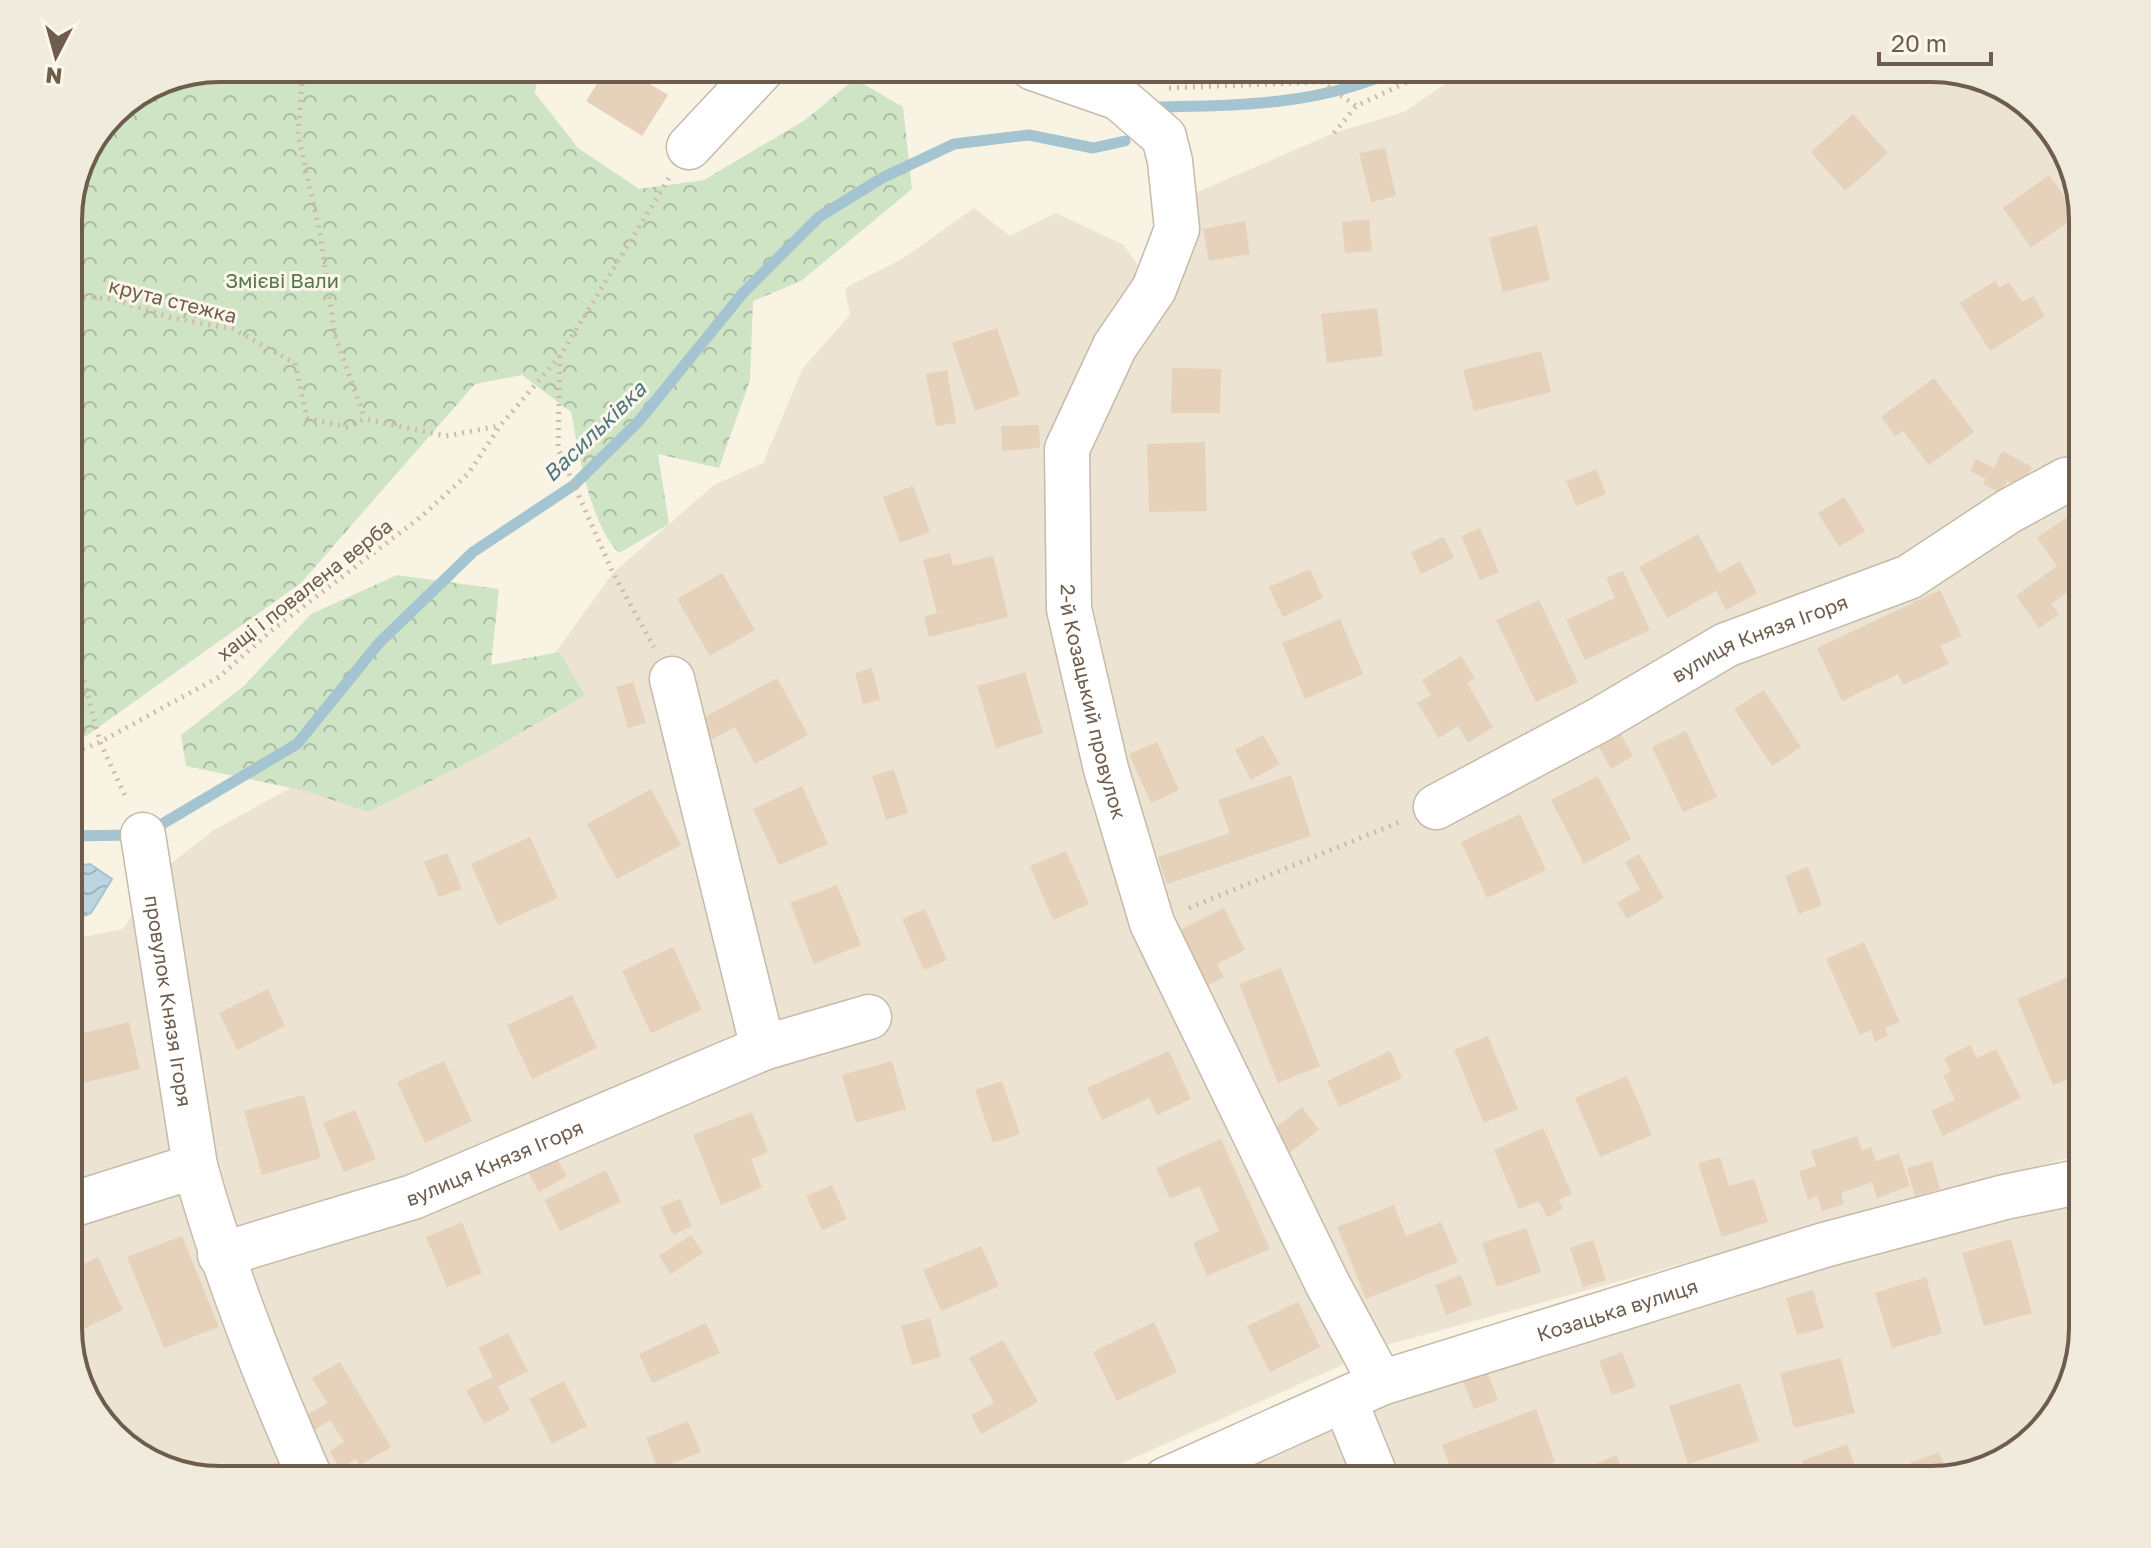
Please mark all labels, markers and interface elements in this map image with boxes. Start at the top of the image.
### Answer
north arrow [16,16,96,96]
scale bar [1879,16,1991,66]
text: 20 m [1891,28,1947,57]
text: N [44,62,64,91]
park label: Змієві Вали [225,268,339,292]
street label: крута стежка [107,273,239,327]
water label: Васильківка [537,374,652,487]
street label: хащі і повалена верба [211,513,397,665]
street label: 2-й Козацький провулок [1056,584,1132,822]
street label: вулиця Князя Ігоря [1667,589,1851,687]
street label: провулок Князя Ігоря [141,894,198,1108]
street label: вулиця Князя Ігоря [403,1114,587,1210]
street label: Козацька вулиця [1533,1273,1701,1346]

